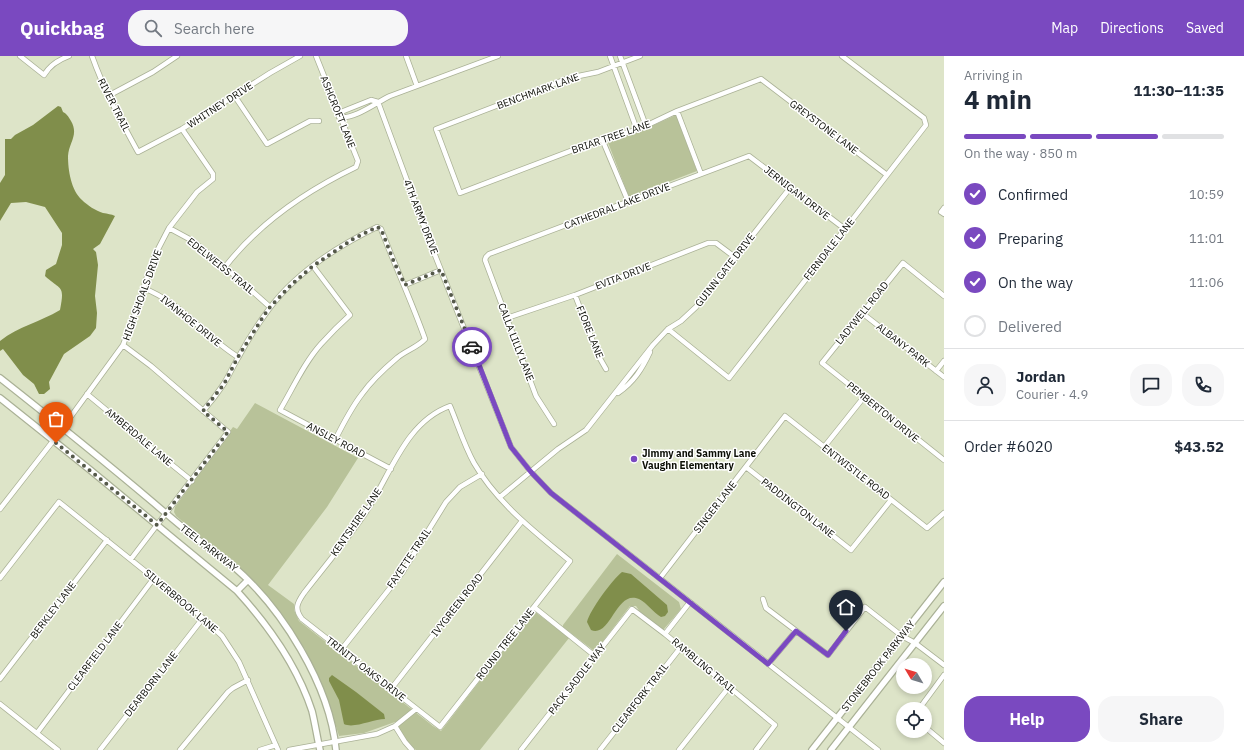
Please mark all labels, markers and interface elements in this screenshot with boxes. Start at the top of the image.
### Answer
search box [128,10,408,46]
text: Quickbag [20,16,104,40]
icon: search [142,17,164,39]
text: Search here [174,19,254,38]
text: Map [1051,19,1078,37]
text: Directions [1100,19,1164,37]
text: Saved [1186,19,1224,37]
text: Arriving in [964,67,1023,84]
street label: BENCHMARK LANE [495,70,581,112]
street label: ASHCROFT LANE [318,74,359,150]
street label: RIVER TRAIL [95,76,133,134]
street label: WHITNEY DRIVE [185,79,255,131]
text: 11:30–11:35 [1133,81,1224,100]
text: 4 min [964,82,1032,116]
street label: GREYSTONE LANE [787,97,861,157]
street label: BRIAR TREE LANE [570,117,652,157]
text: On the way · 850 m [964,145,1077,162]
street label: JERNIGAN DRIVE [761,163,833,223]
street label: 4TH ARMY DRIVE [401,178,441,257]
street label: CATHEDRAL LAKE DRIVE [562,180,672,232]
icon: check [964,183,986,205]
text: Confirmed [998,185,1068,204]
text: 10:59 [1189,186,1224,203]
street label: FERNDALE LANE [801,215,857,283]
icon: check [964,227,986,249]
text: Preparing [998,229,1063,248]
street label: GUINN GATE DRIVE [692,230,758,309]
text: 11:01 [1189,230,1224,247]
street label: EDELWEISS TRAIL [185,235,257,297]
street label: HIGH SHOALS DRIVE [119,248,165,342]
street label: EVITA DRIVE [593,259,653,293]
icon: check [964,271,986,293]
text: On the way [998,273,1073,292]
text: 11:06 [1189,274,1224,291]
street label: LADYWELL ROAD [833,279,892,347]
street label: IVANHOE DRIVE [158,292,224,350]
street label: CALLA LILLY LANE [495,301,537,383]
street label: FIORE LANE [574,304,607,360]
text: Delivered [998,317,1062,336]
street label: ALBANY PARK [874,320,933,370]
courier [452,327,492,367]
icon: car [461,336,483,358]
button: person [964,364,1006,406]
button: chat [1130,364,1172,406]
button: phone [1182,364,1224,406]
text: Jordan [1016,367,1065,386]
street label: PEMBERTON DRIVE [844,379,922,445]
text: Courier · 4.9 [1016,386,1088,403]
pin [39,402,73,443]
street label: AMBERDALE LANE [103,405,175,469]
icon: bag [45,408,67,430]
street label: ANSLEY ROAD [304,419,368,461]
text: Order #6020 [964,437,1053,456]
text: $43.52 [1174,437,1224,456]
street label: ENTWISTLE ROAD [819,441,893,503]
place label: Jimmy and Sammy Lane Vaughn Elementary [642,447,756,472]
marker: Jimmy and Sammy Lane Vaughn Elementary [629,454,639,464]
street label: PADDINGTON LANE [759,475,837,541]
street label: SINGER LANE [691,478,740,536]
street label: KENTSHIRE LANE [327,485,385,559]
street label: TEEL PARKWAY [177,521,241,575]
street label: FAYETTE TRAIL [384,525,434,591]
street label: SILVERBROOK LANE [141,566,221,636]
street label: IVYGREEN ROAD [428,571,486,639]
street label: BERKLEY LANE [27,579,79,641]
pin [829,590,863,631]
icon: home [835,596,857,618]
street label: ROUND TREE LANE [473,606,537,682]
street label: CLEARFIELD LANE [65,618,126,693]
street label: STONEBROOK PARKWAY [838,618,918,714]
street label: TRINITY OAKS DRIVE [323,634,409,704]
street label: RAMBLING TRAIL [669,635,739,697]
street label: PACK SADDLE WAY [545,641,609,717]
street label: DEARBORN LANE [121,649,181,719]
north arrow [896,658,932,694]
map controls [896,658,932,738]
street label: CLEARFORK TRAIL [609,661,671,735]
button: Help [964,696,1090,742]
button: Share [1098,696,1224,742]
button: locate [896,702,932,738]

